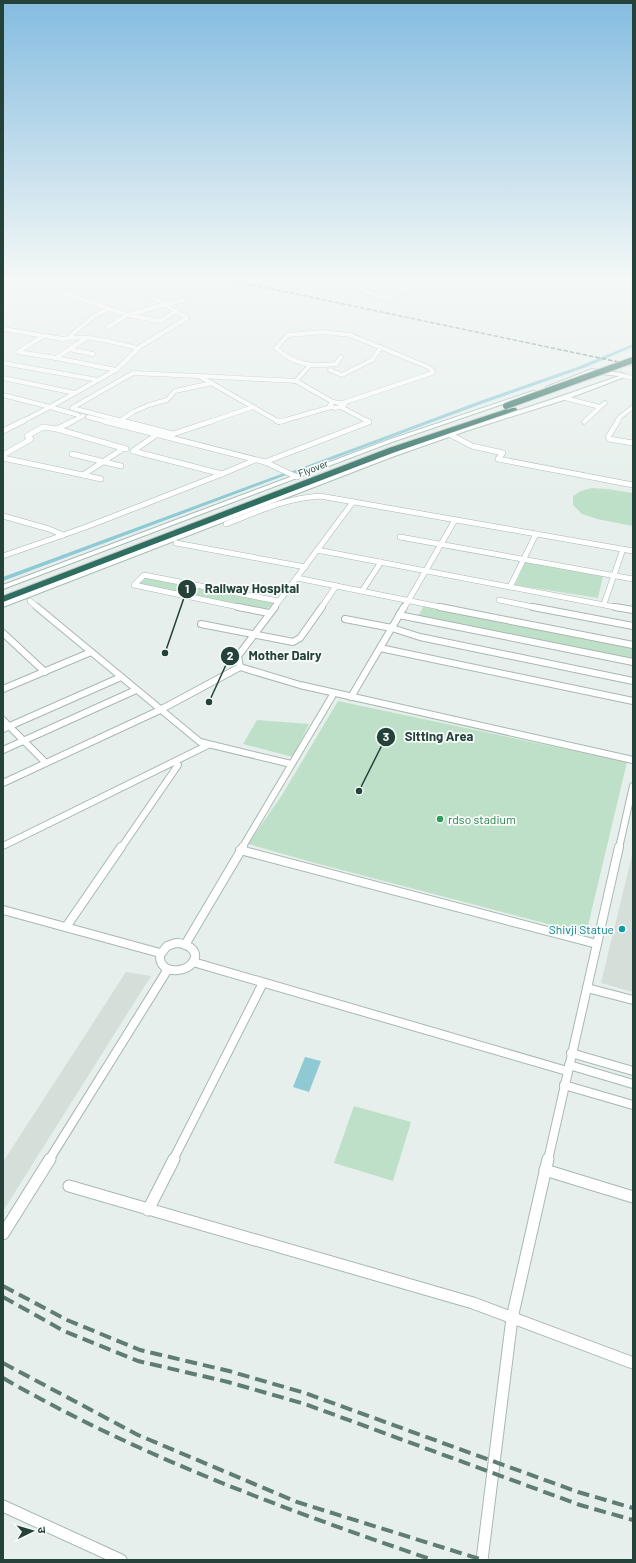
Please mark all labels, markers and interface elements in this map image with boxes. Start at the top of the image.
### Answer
street label: Flyover [296,457,330,479]
callout: Railway Hospital [177,576,307,601]
text: Railway Hospital [205,580,299,596]
text: 1 [185,581,189,595]
callout: Mother Dairy [220,643,329,668]
text: Mother Dairy [249,647,322,663]
text: 2 [227,648,234,662]
callout: Sitting Area [376,724,481,749]
text: Sitting Area [405,728,473,744]
text: 3 [383,729,389,743]
place label: rdso stadium [448,812,516,826]
marker: rdso stadium [435,814,445,824]
place label: Shivji Statue [549,922,614,936]
marker: Shivji Statue [617,924,627,934]
north arrow [12,1511,52,1551]
text: उ [36,1526,49,1534]

